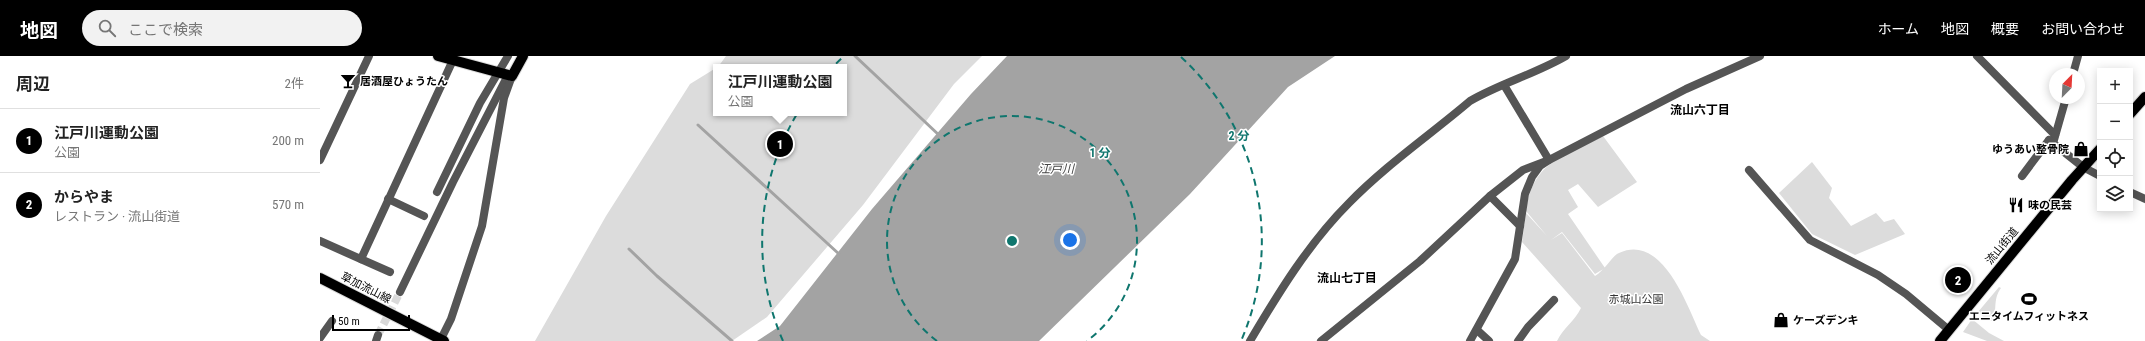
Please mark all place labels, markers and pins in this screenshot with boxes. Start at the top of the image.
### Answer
bar icon: 居酒屋ひょうたん [339,72,357,90]
place label: 居酒屋ひょうたん [360,75,448,88]
pin: 1 [767,129,793,159]
shop icon: ゆうあい整骨院 [2072,140,2090,158]
place label: ゆうあい整骨院 [1992,143,2069,156]
restaurant icon: 味の民芸 [2007,196,2025,214]
place label: 味の民芸 [2028,199,2072,212]
centre of rings [1005,234,1019,248]
pin: 2 [1945,265,1971,295]
sports icon: エニタイムフィットネス [2020,290,2038,308]
place label: エニタイムフィットネス [1969,310,2089,323]
shop icon: ケーズデンキ [1772,311,1790,329]
place label: ケーズデンキ [1793,314,1858,327]

